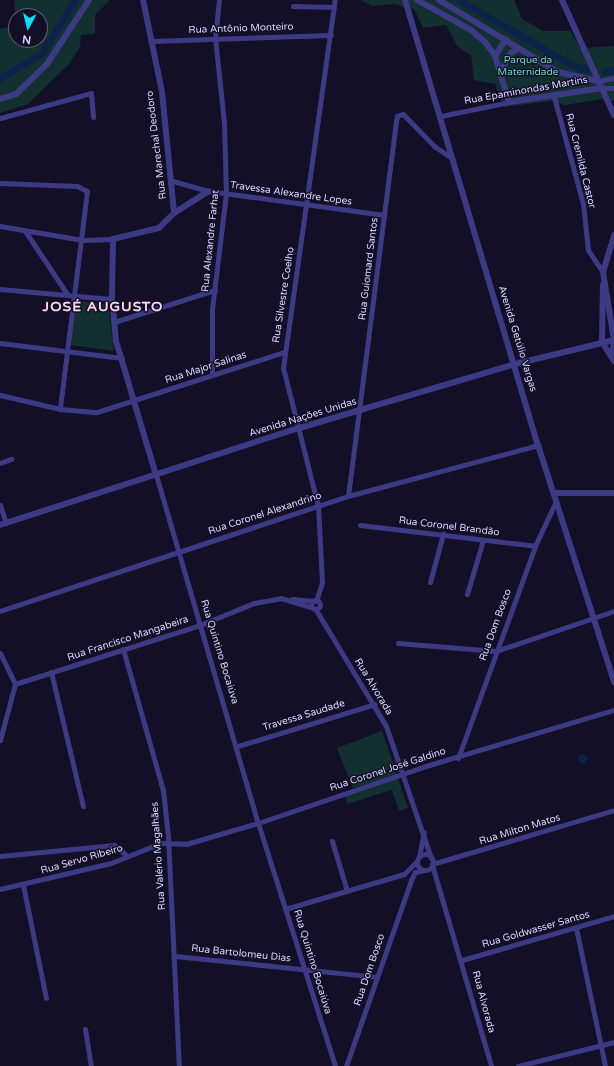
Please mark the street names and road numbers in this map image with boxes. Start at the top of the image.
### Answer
street label: Rua Antônio Monteiro [188,21,294,37]
street label: Rua Epaminondas Martins [463,74,589,108]
street label: Rua Marechal Deodoro [144,90,170,200]
street label: Rua Cremilda Castor [562,112,598,210]
street label: Travessa Alexandre Lopes [229,179,353,209]
street label: Rua Alexandre Farhat [200,189,222,293]
street label: Rua Guiomard Santos [357,217,381,321]
street label: Rua Silvestre Coelho [270,246,298,344]
street label: Avenida Getúlio Vargas [495,284,539,394]
street label: Rua Major Salinas [164,349,248,387]
street label: Avenida Nações Unidas [248,396,358,440]
street label: Rua Coronel Alexandrino [207,490,323,538]
street label: Rua Coronel Brandão [398,515,500,539]
street label: Rua Dom Bosco [477,587,515,663]
street label: Rua Quintino Bocaiúva [197,598,241,706]
street label: Rua Francisco Mangabeira [66,614,190,664]
street label: Rua Alvorada [351,656,395,718]
street label: Travessa Saudade [261,698,347,734]
street label: Rua Coronel José Galdino [328,746,448,794]
street label: Rua Valério Magalhães [149,801,169,911]
street label: Rua Milton Matos [478,812,562,848]
street label: Rua Servo Ribeiro [40,843,124,877]
street label: Rua Quintino Bocaiúva [290,908,334,1016]
street label: Rua Goldwasser Santos [481,909,591,951]
street label: Rua Dom Bosco [352,932,388,1008]
street label: Rua Bartolomeu Dias [191,943,291,965]
street label: Rua Alvorada [469,970,497,1034]

